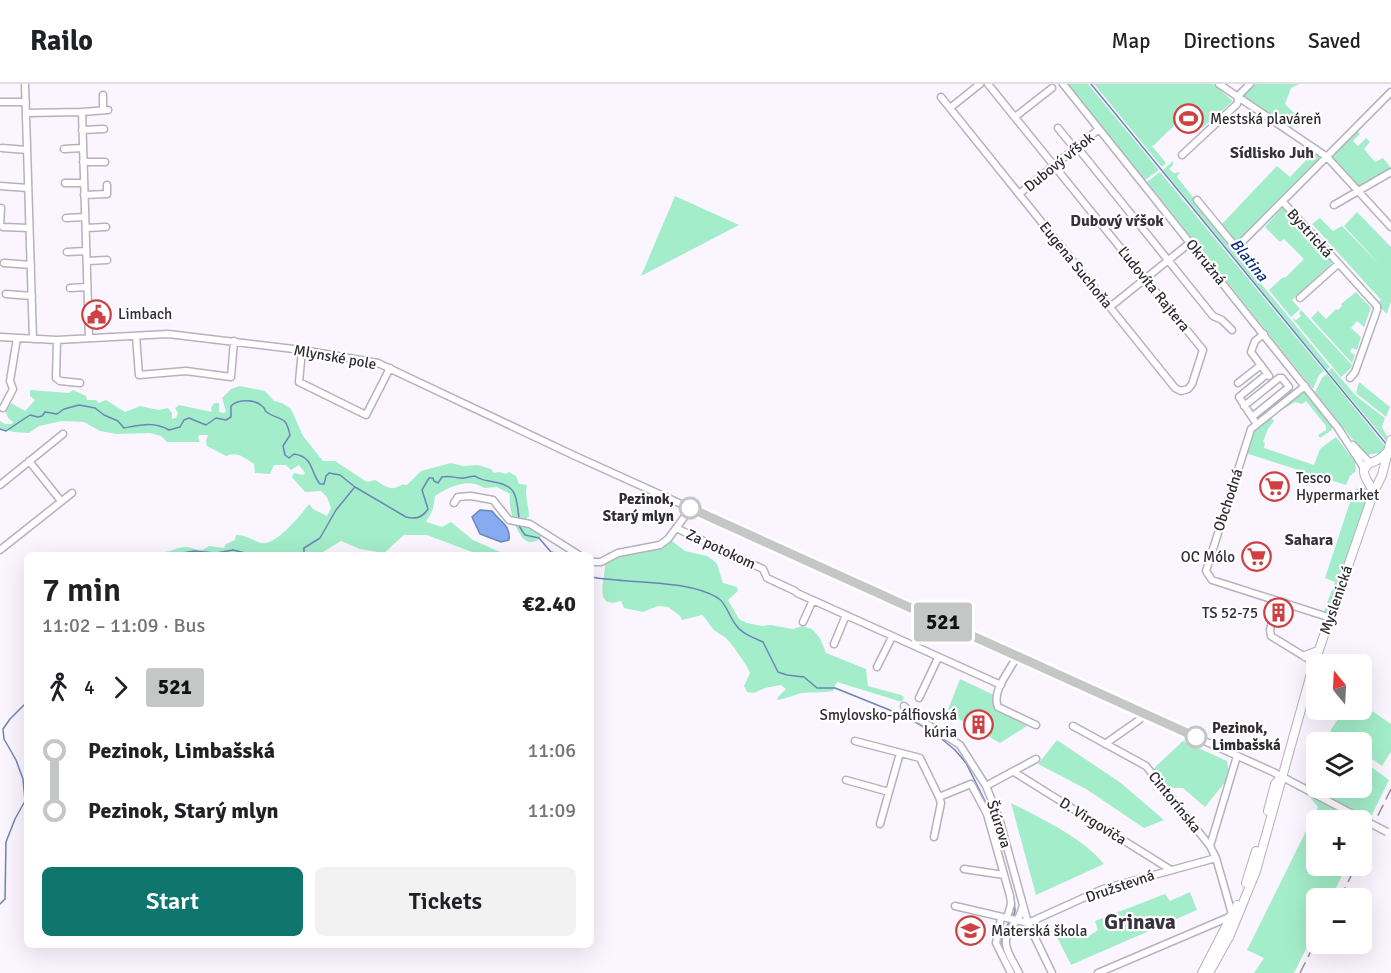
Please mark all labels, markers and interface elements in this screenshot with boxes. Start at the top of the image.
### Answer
text: Railo [30,24,93,58]
text: Map [1112,28,1150,54]
text: Directions [1183,28,1275,54]
text: Saved [1308,28,1361,54]
sports icon: Mestská plaváreň [1173,103,1205,135]
place label: Mestská plaváreň [1210,110,1322,128]
street label: Dubový vŕšok [1020,128,1098,196]
district label: Sídlisko Juh [1230,143,1314,163]
street label: Bystrická [1283,205,1337,261]
district label: Dubový vŕšok [1070,211,1164,231]
street label: Eugena Suchoňa [1036,218,1116,312]
water label: Blatina [1226,235,1273,286]
street label: Okružná [1182,236,1230,288]
street label: Ľudovíta Rajtera [1114,243,1194,335]
public building icon: Limbach [81,298,113,330]
place label: Limbach [118,305,172,323]
street label: Mlynské pole [292,341,378,373]
street label: Obchodná [1209,467,1247,533]
place label: Tesco Hypermarket [1296,469,1379,504]
supermarket icon: Tesco Hypermarket [1259,471,1291,503]
place label: Pezinok, Starý mlyn [603,490,674,525]
marker: Pezinok, Starý mlyn [679,497,701,519]
street label: Za potokom [683,525,759,573]
district label: Sahara [1285,530,1333,550]
supermarket icon: OC Mólo [1240,541,1272,573]
place label: OC Mólo [1181,548,1235,566]
street label: Myslenická [1316,563,1356,637]
text: 7 min [42,570,121,611]
text: €2.40 [522,590,576,617]
building icon: TS 52-75 [1263,597,1295,629]
line badge: 521 [908,602,978,642]
place label: TS 52-75 [1202,604,1258,622]
text: 521 [926,609,960,635]
text: 11:02 – 11:09 · Bus [42,613,205,638]
north arrow [1306,654,1372,720]
map controls [1306,654,1372,954]
icon: walk [42,671,75,704]
icon: forward [104,671,137,704]
text: 521 [158,674,192,700]
text: 4 [84,675,95,700]
place label: Smylovsko-pálfiovská kúria [820,706,957,741]
building icon: Smylovsko-pálfiovská kúria [962,708,994,740]
place label: Pezinok, Limbašská [1212,719,1281,754]
marker: Pezinok, Limbašská [1185,726,1207,748]
button: layers [1306,732,1372,798]
text: Pezinok, Limbašská [88,737,275,764]
text: 11:06 [527,738,576,763]
street label: Cintorínska [1145,768,1205,836]
street label: D. Virgoviča [1056,793,1130,849]
text: Pezinok, Starý mlyn [88,797,279,824]
text: 11:09 [527,798,576,823]
street label: Štúrova [983,798,1016,850]
button: + [1306,810,1372,876]
street label: Družstevná [1083,866,1157,906]
button: Start [42,867,303,936]
button: Tickets [315,867,576,936]
button: − [1306,888,1372,954]
district label: Grinava [1104,909,1176,935]
school or university icon: Materská škola [954,915,986,947]
place label: Materská škola [991,922,1087,940]

